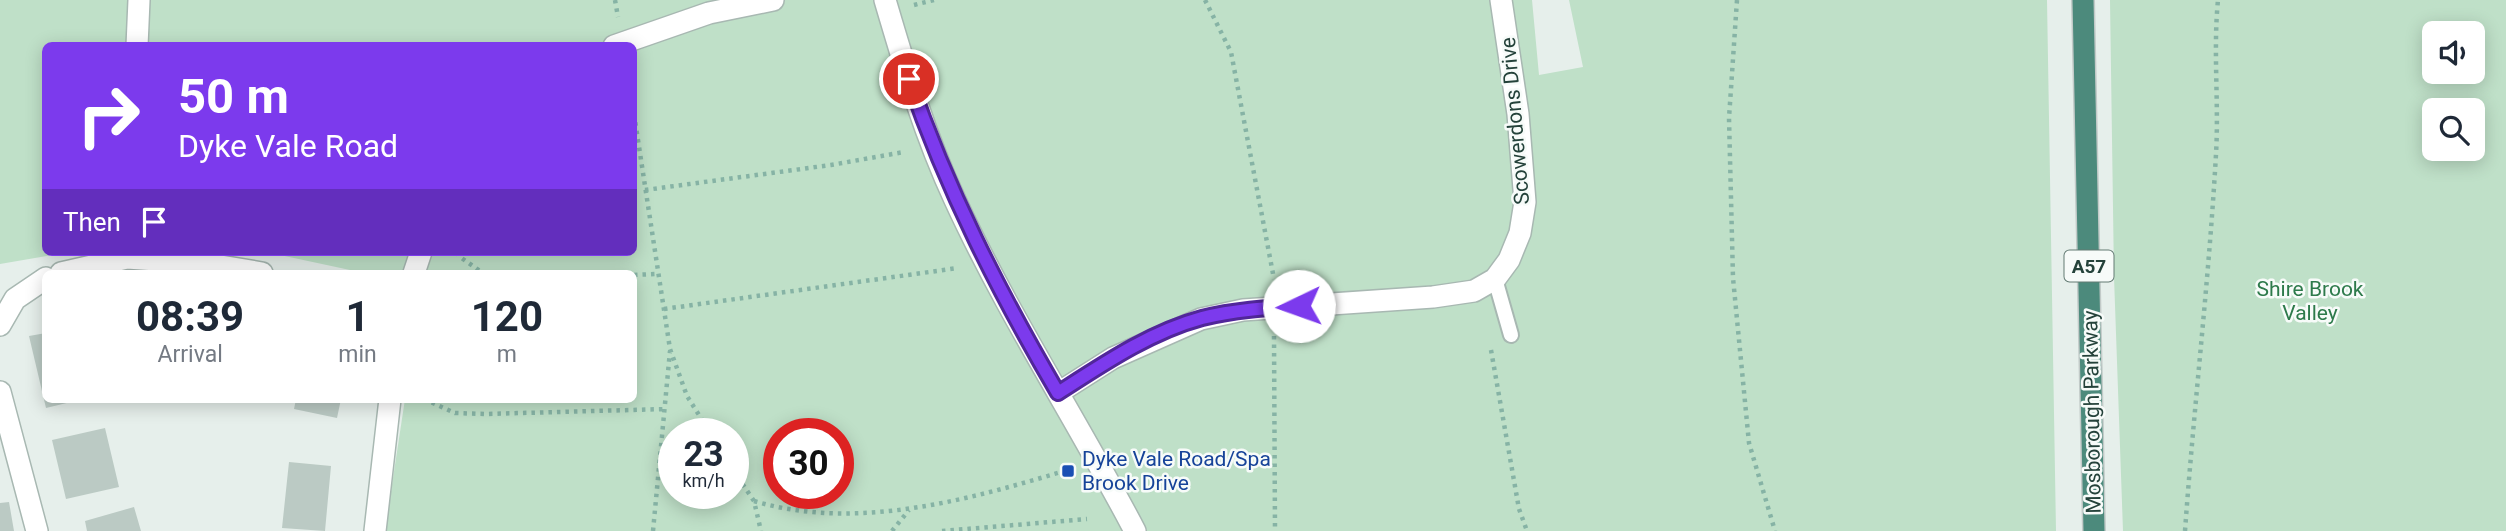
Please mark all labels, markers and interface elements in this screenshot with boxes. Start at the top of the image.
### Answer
map controls [2422,21,2485,161]
button: sound [2422,21,2485,84]
street label: Scowerdons Drive [1496,36,1534,206]
pin [879,49,939,109]
icon: arrive [890,60,928,98]
text: 50 m [178,68,289,125]
icon: right [63,70,154,161]
button: search [2422,98,2485,161]
text: Dyke Vale Road [178,127,398,165]
icon: arrive [135,203,173,241]
text: Then [63,207,121,237]
road number: A57 [2064,250,2114,282]
position arrow [1262,269,1336,343]
park label: Shire Brook Valley [2257,277,2364,325]
text: 08:39 [136,292,244,341]
text: 1 [345,292,370,341]
text: 120 [471,292,543,341]
street label: Mosborough Parkway [2078,310,2106,514]
text: Arrival [157,341,223,368]
text: min [338,341,377,368]
text: m [497,341,517,368]
speed limit sign: 30 [763,418,854,509]
text: 23 [683,434,724,475]
place label: Dyke Vale Road/Spa Brook Drive [1082,447,1271,495]
marker: Dyke Vale Road/Spa Brook Drive [1060,463,1076,479]
text: km/h [682,470,725,491]

